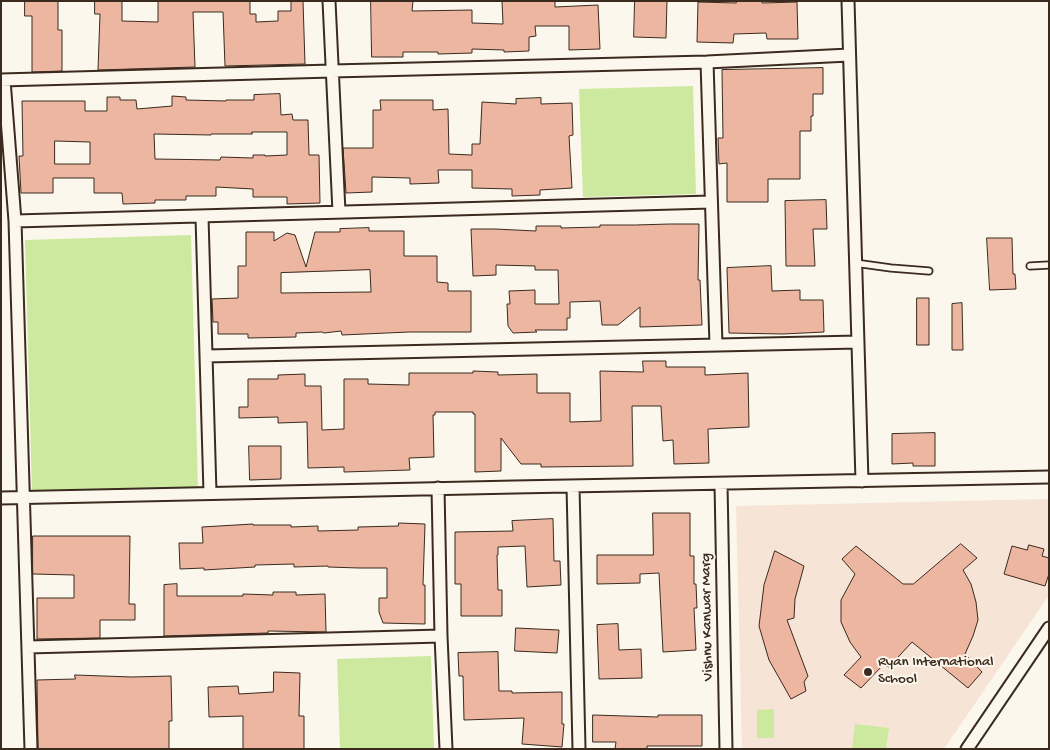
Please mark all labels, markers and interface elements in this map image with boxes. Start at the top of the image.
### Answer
street label: Vishnu Kanwar Marg [698,553,718,681]
place label: Ryan International School [878,654,994,689]
marker: Ryan International School [862,666,874,678]

